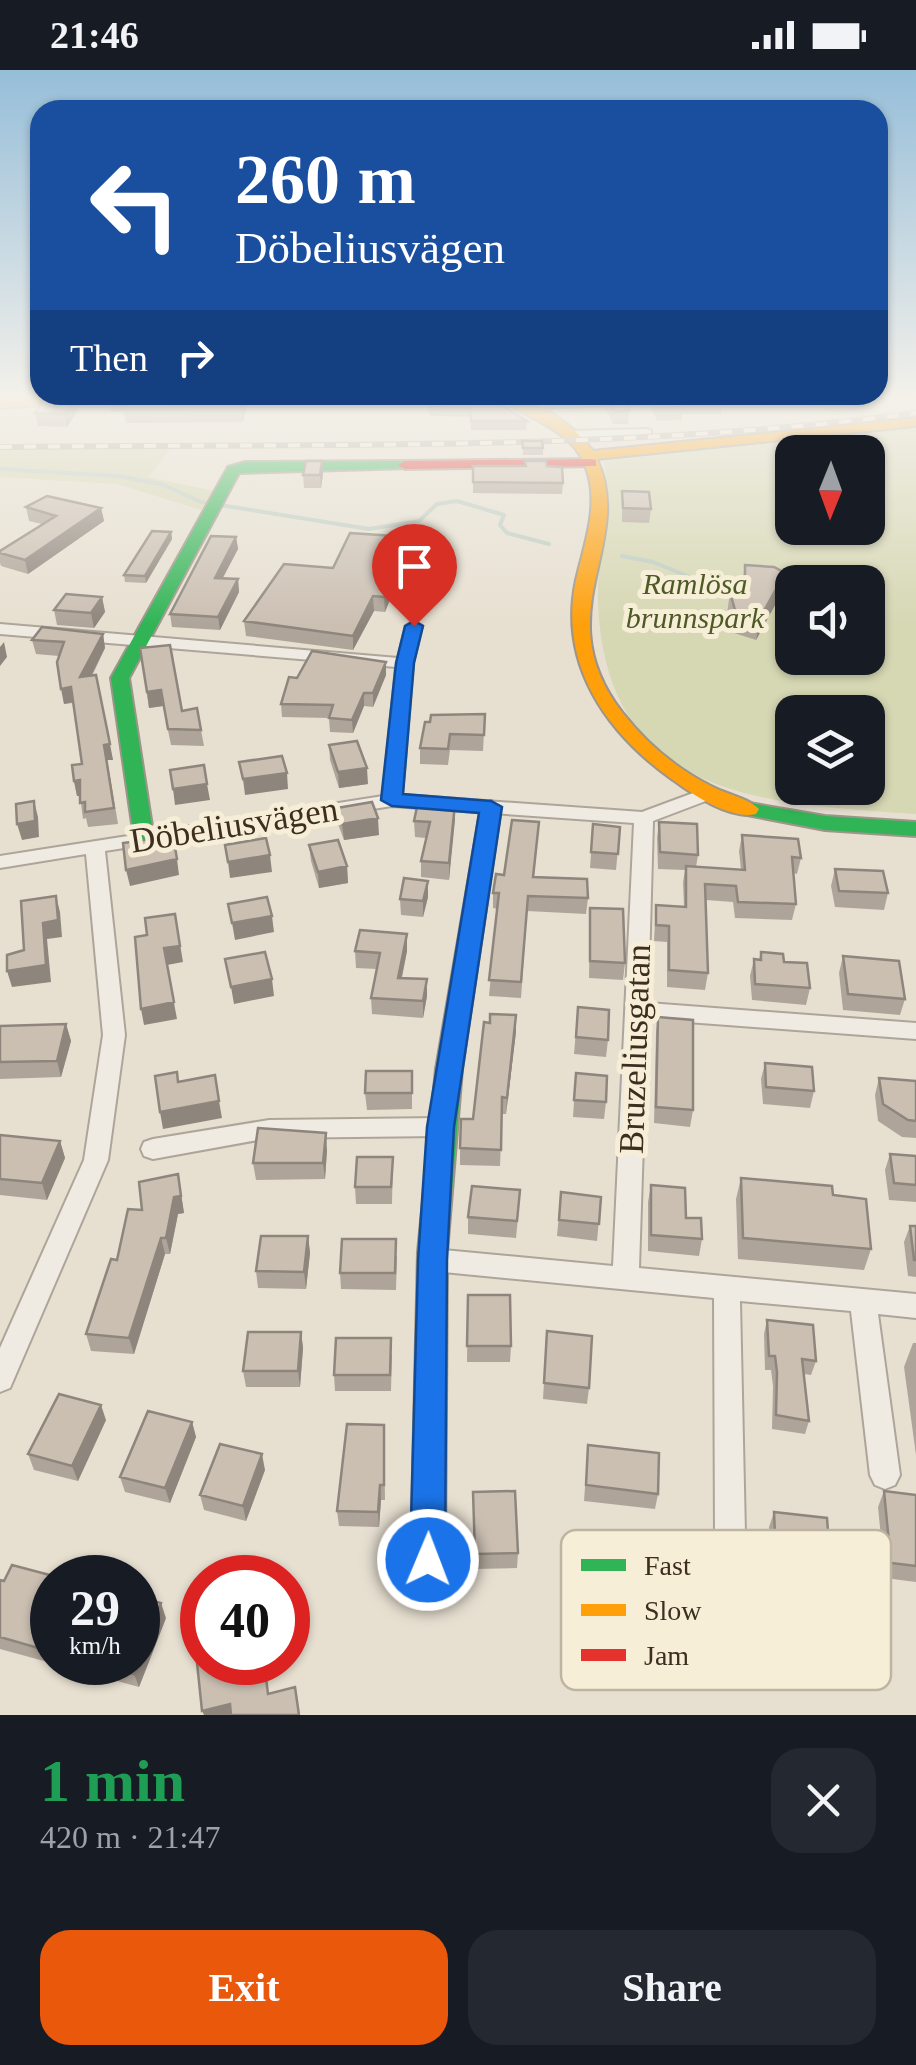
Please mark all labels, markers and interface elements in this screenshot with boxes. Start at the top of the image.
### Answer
text: 21:46 [50,14,139,56]
icon: left [70,140,200,270]
text: 260 m [235,141,416,218]
text: Döbeliusvägen [235,223,505,273]
icon: right [168,330,223,385]
text: Then [70,337,148,379]
north arrow [775,435,885,545]
map controls [775,435,885,805]
pin [372,524,457,627]
icon: arrive [387,539,442,594]
button: sound [775,565,885,675]
park label: Ramlösa brunnspark [626,567,765,634]
button: layers [775,695,885,805]
street label: Döbeliusvägen [127,789,341,861]
street label: Bruzeliusgatan [612,943,658,1155]
position arrow [376,1508,480,1612]
legend [561,1530,891,1690]
text: Fast [644,1550,691,1581]
speed limit sign: 40 [180,1555,310,1685]
text: 29 [70,1580,120,1636]
text: Slow [644,1595,702,1626]
text: km/h [69,1632,121,1659]
text: Jam [644,1640,689,1671]
text: 1 min [40,1748,185,1814]
button: close [771,1748,876,1853]
text: 420 m · 21:47 [40,1819,220,1855]
button: Exit [40,1930,448,2045]
button: Share [468,1930,876,2045]

